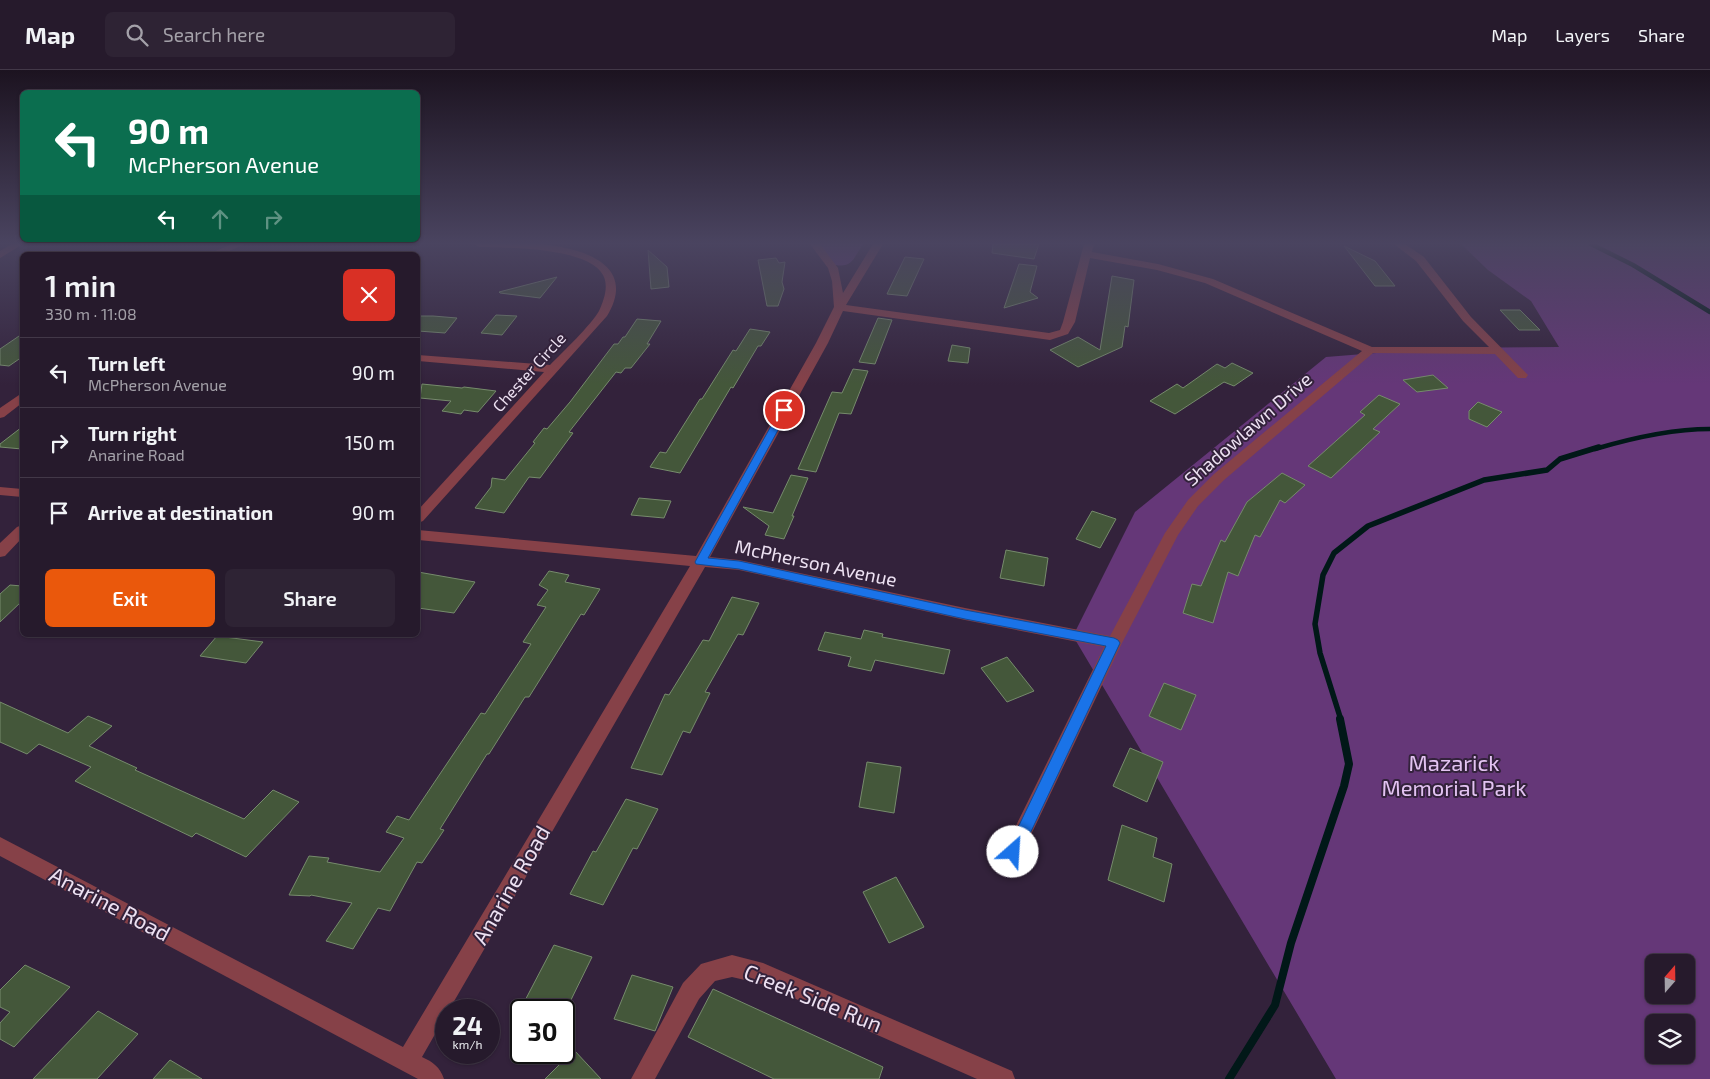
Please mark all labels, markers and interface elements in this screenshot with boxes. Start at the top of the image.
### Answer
search box [105,12,455,57]
text: Map [25,20,75,49]
icon: search [123,21,151,49]
text: Search here [163,23,265,46]
text: Map [1491,24,1527,46]
text: Layers [1555,24,1610,46]
text: Share [1638,24,1685,46]
text: 90 m [128,109,209,151]
icon: left [45,110,110,175]
text: McPherson Avenue [128,151,319,177]
icon: left [153,205,181,233]
icon: ahead [206,205,234,233]
icon: right [259,205,287,233]
text: 1 min [45,267,116,303]
button: close [343,269,395,321]
text: 330 m · 11:08 [45,304,137,323]
street label: Chester Circle [488,328,569,415]
text: Turn left [88,352,165,375]
icon: left [45,359,73,387]
text: 90 m [352,361,395,384]
street label: Shadowlawn Drive [1179,367,1316,490]
text: McPherson Avenue [88,375,227,394]
pin [763,389,805,431]
icon: arrive [770,396,798,424]
text: Turn right [88,422,176,445]
icon: right [45,429,73,457]
text: 150 m [345,431,395,454]
text: Anarine Road [88,445,185,464]
icon: arrive [45,499,73,527]
text: Arrive at destination [88,501,273,524]
text: 90 m [352,501,395,524]
street label: McPherson Avenue [733,534,899,591]
button: Exit [45,569,215,627]
button: Share [225,569,395,627]
park label: Mazarick Memorial Park [1381,749,1527,800]
street label: Anarine Road [466,820,555,949]
position arrow [986,825,1038,877]
street label: Anarine Road [46,860,175,946]
north arrow [1645,954,1695,1004]
map controls [1645,954,1695,1064]
street label: Creek Side Run [741,958,886,1037]
speed limit sign: 30 [510,999,575,1064]
text: 24 [452,1010,483,1040]
button: layers [1645,1014,1695,1064]
text: km/h [453,1037,482,1051]

